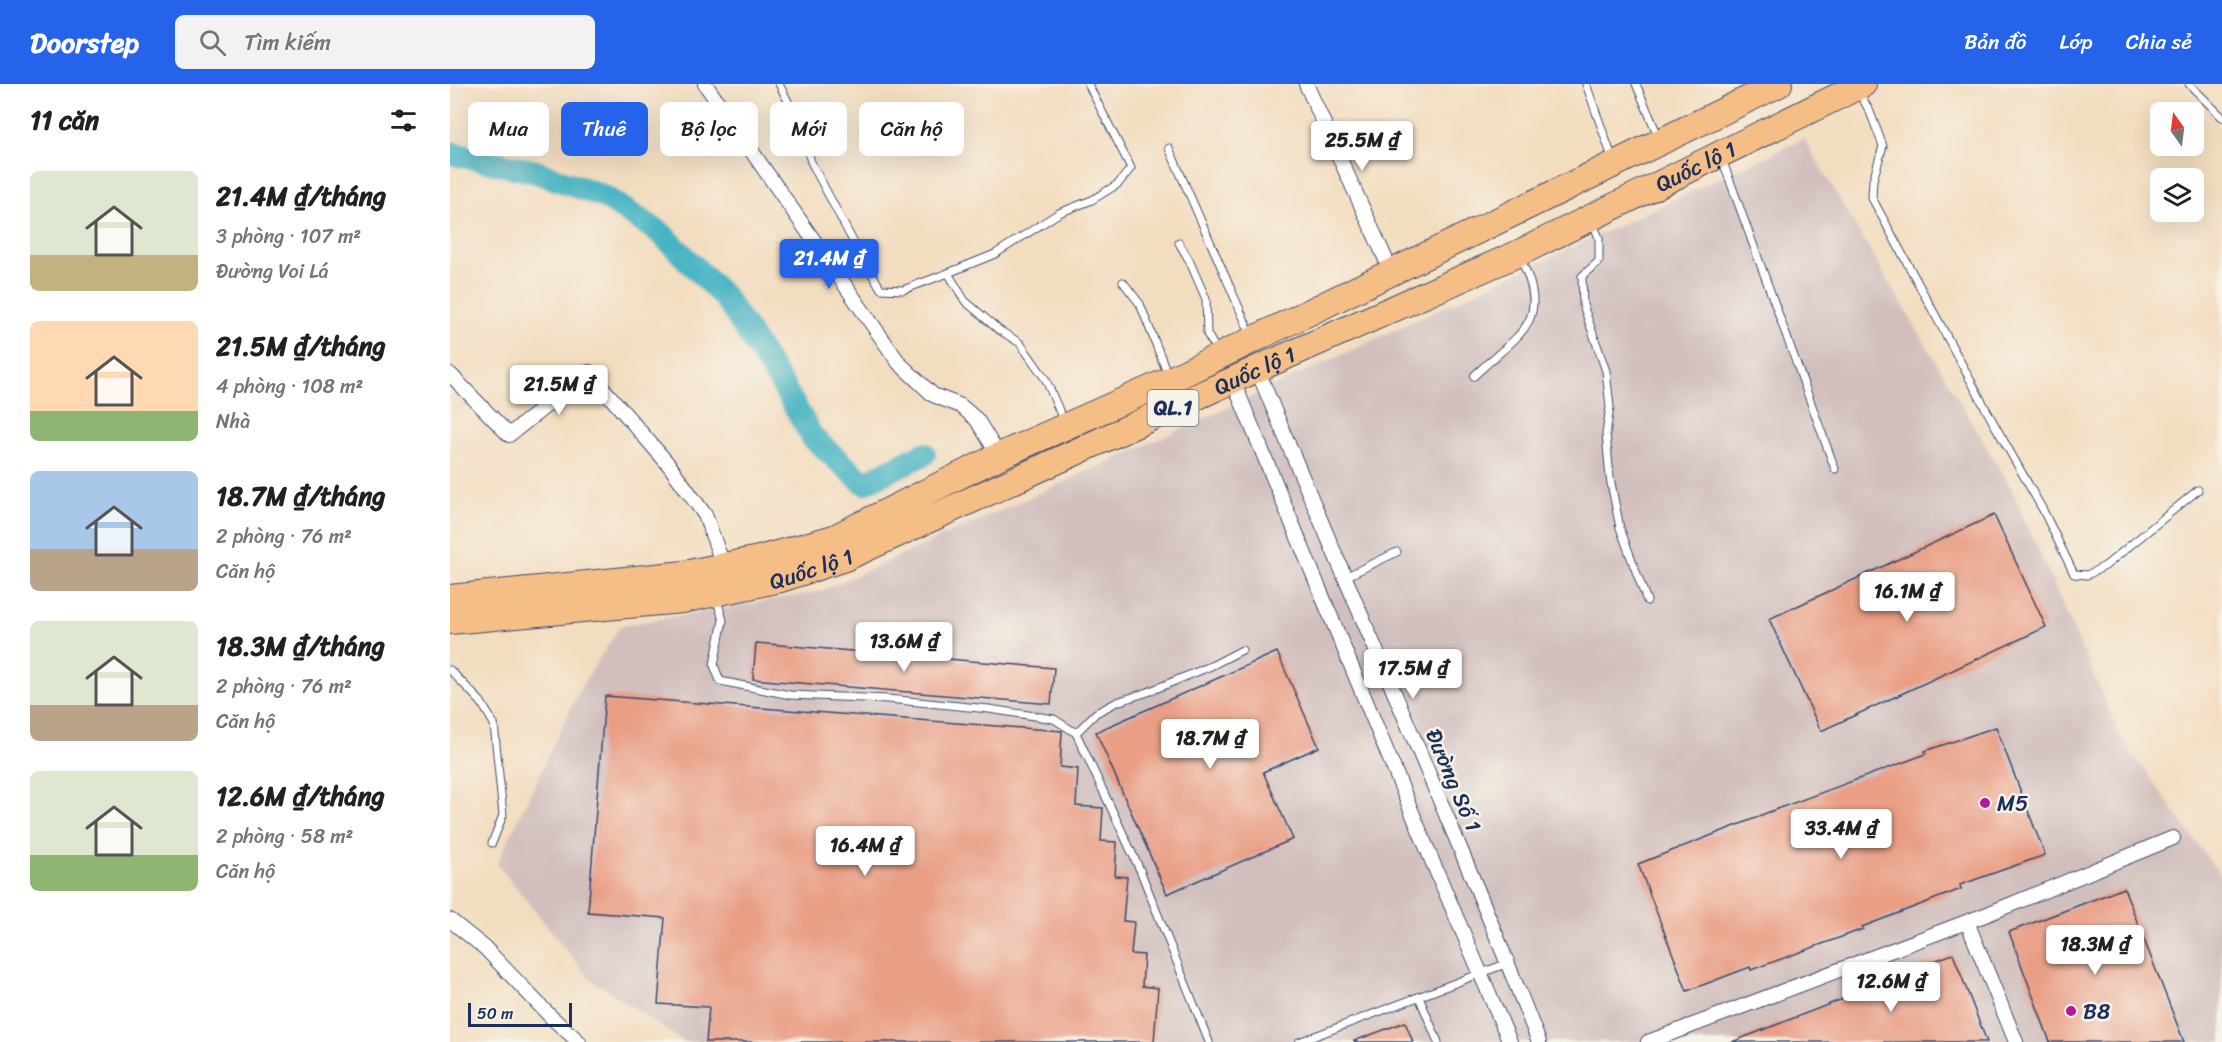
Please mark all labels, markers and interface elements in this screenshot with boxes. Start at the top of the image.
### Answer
search box [175,15,595,69]
text: Doorstep [30,18,139,67]
text: Tìm kiếm [244,23,331,62]
text: Bản đồ [1964,23,2026,61]
text: Lớp [2059,23,2093,61]
text: Chia sẻ [2126,23,2192,61]
icon: search [196,26,229,59]
text: 11 căn [30,97,99,143]
chip: Mua [468,102,549,156]
chip: Thuê [561,102,648,156]
chip: Bộ lọc [660,102,758,156]
chip: Mới [770,102,847,156]
chip: Căn hộ [859,102,964,156]
north arrow [2150,102,2204,156]
map controls [2150,102,2204,222]
icon: filters [387,104,420,137]
pin: 25.5M ₫ [1307,121,1417,172]
text: 25.5M ₫ [1325,123,1399,158]
street label: Quốc lộ 1 [1648,130,1743,203]
button: layers [2150,168,2204,222]
text: 21.4M ₫/tháng [216,173,386,219]
icon: home [78,195,150,267]
text: 3 phòng · 107 m² [216,219,361,254]
pin: 21.4M ₫ [774,239,884,290]
text: 21.4M ₫ [794,241,864,276]
text: Đường Voi Lá [216,254,329,289]
text: 21.5M ₫/tháng [216,323,386,369]
street label: Quốc lộ 1 [1207,335,1302,406]
icon: home [78,345,150,417]
pin: 21.5M ₫ [504,365,614,416]
text: 21.5M ₫ [524,367,594,402]
text: 4 phòng · 108 m² [216,369,363,404]
road number: QL.1 [1148,390,1198,426]
text: Nhà [216,404,250,439]
text: 18.7M ₫/tháng [216,473,385,519]
icon: home [78,495,150,567]
text: 2 phòng · 76 m² [216,519,352,554]
street label: Quốc lộ 1 [766,537,860,601]
text: Căn hộ [216,554,275,589]
pin: 16.1M ₫ [1852,572,1962,623]
text: 16.1M ₫ [1874,574,1940,609]
pin: 13.6M ₫ [849,622,959,673]
text: 18.3M ₫/tháng [216,623,385,669]
text: 13.6M ₫ [869,624,939,659]
icon: home [78,645,150,717]
pin: 17.5M ₫ [1358,649,1468,700]
text: 17.5M ₫ [1378,651,1448,686]
text: 2 phòng · 76 m² [216,669,352,704]
text: Căn hộ [216,704,275,739]
pin: 18.7M ₫ [1155,719,1265,770]
text: 18.7M ₫ [1175,721,1245,756]
street label: Đường Số 1 [1414,723,1493,838]
text: 12.6M ₫/tháng [216,773,385,819]
place label: M5 [1997,784,2028,823]
icon: home [78,795,150,867]
marker: M5 [1978,796,1992,810]
pin: 33.4M ₫ [1786,809,1896,860]
text: 33.4M ₫ [1805,811,1877,846]
text: 2 phòng · 58 m² [216,819,353,854]
pin: 16.4M ₫ [810,826,920,877]
text: 16.4M ₫ [830,828,900,863]
text: Căn hộ [216,854,275,889]
pin: 18.3M ₫ [2040,925,2150,976]
text: 18.3M ₫ [2060,927,2130,962]
pin: 12.6M ₫ [1836,962,1946,1013]
text: 12.6M ₫ [1856,964,1926,999]
place label: B8 [2083,992,2110,1031]
text: 50 m [477,999,513,1028]
scale bar [468,1000,572,1028]
marker: B8 [2064,1004,2078,1018]

